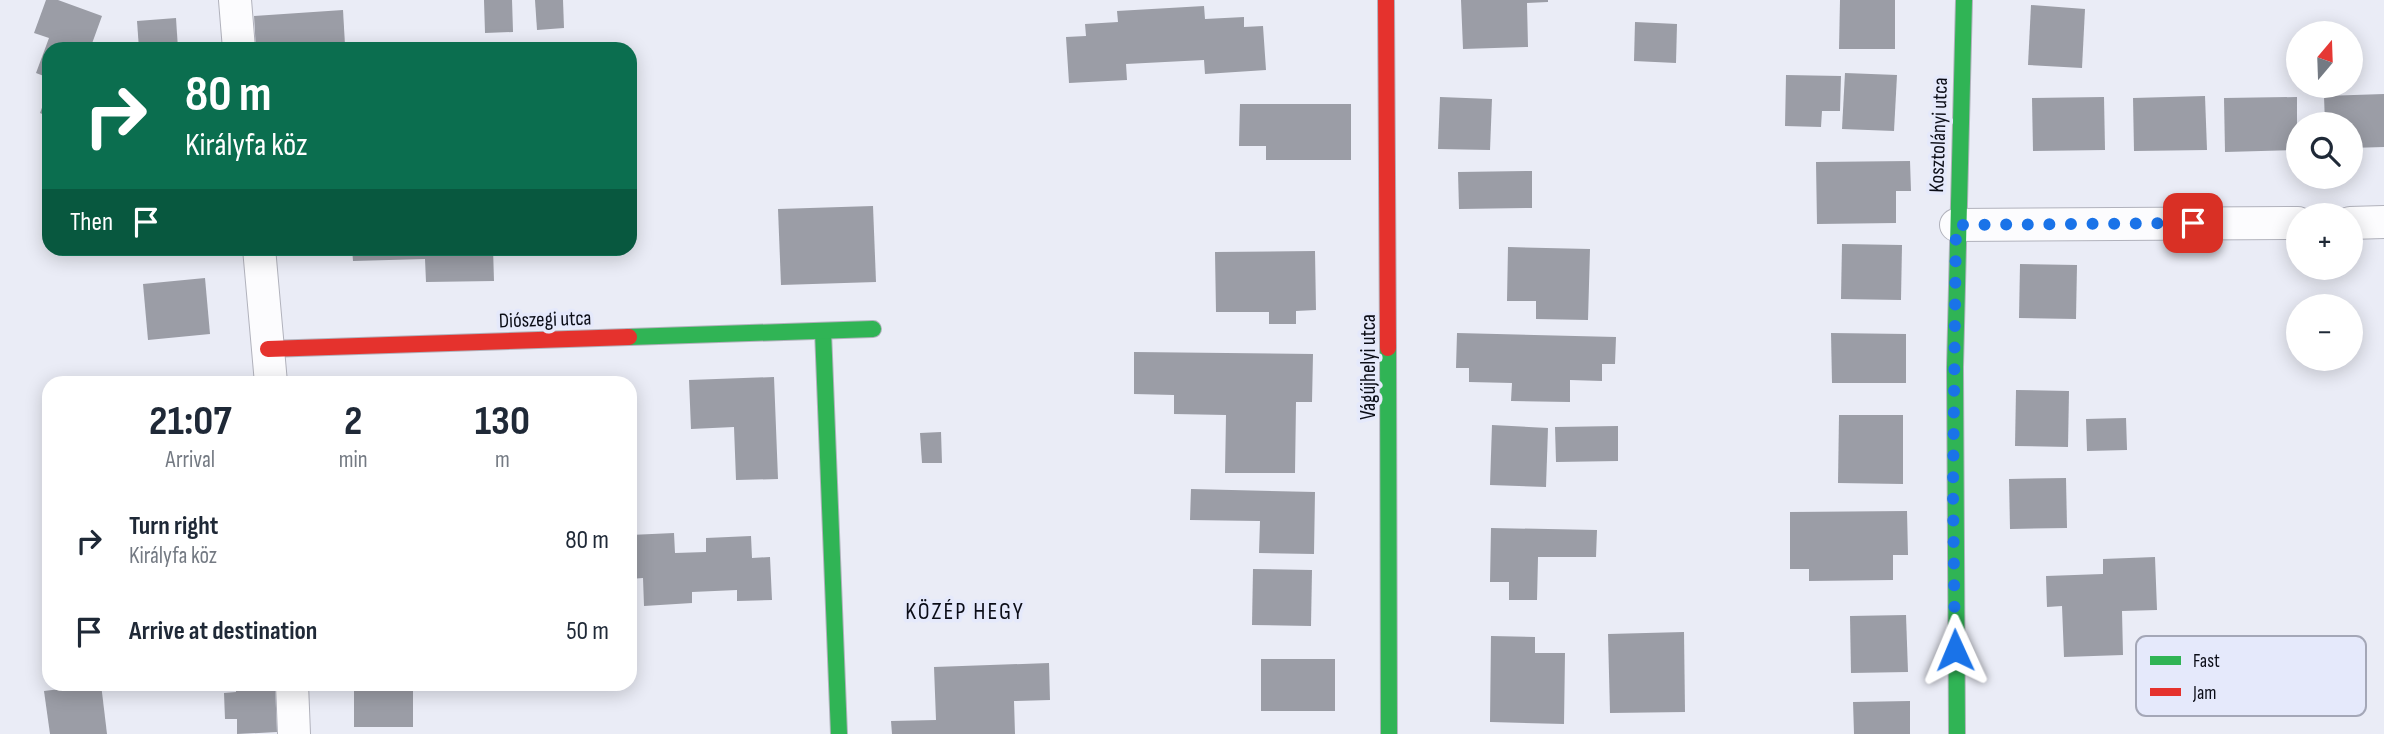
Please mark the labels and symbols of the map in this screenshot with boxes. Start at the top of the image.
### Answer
north arrow [2286,21,2362,98]
street label: Kosztolányi utca [1924,77,1953,193]
pin [2163,193,2223,253]
street label: Diószegi utca [498,305,592,334]
street label: Vágújhelyi utca [1356,314,1381,420]
district label: KÖZÉP HEGY [905,597,1025,626]
position arrow [1918,613,1992,687]
legend [2136,636,2366,716]
text: Fast [2193,650,2220,673]
text: Jam [2192,682,2216,705]

